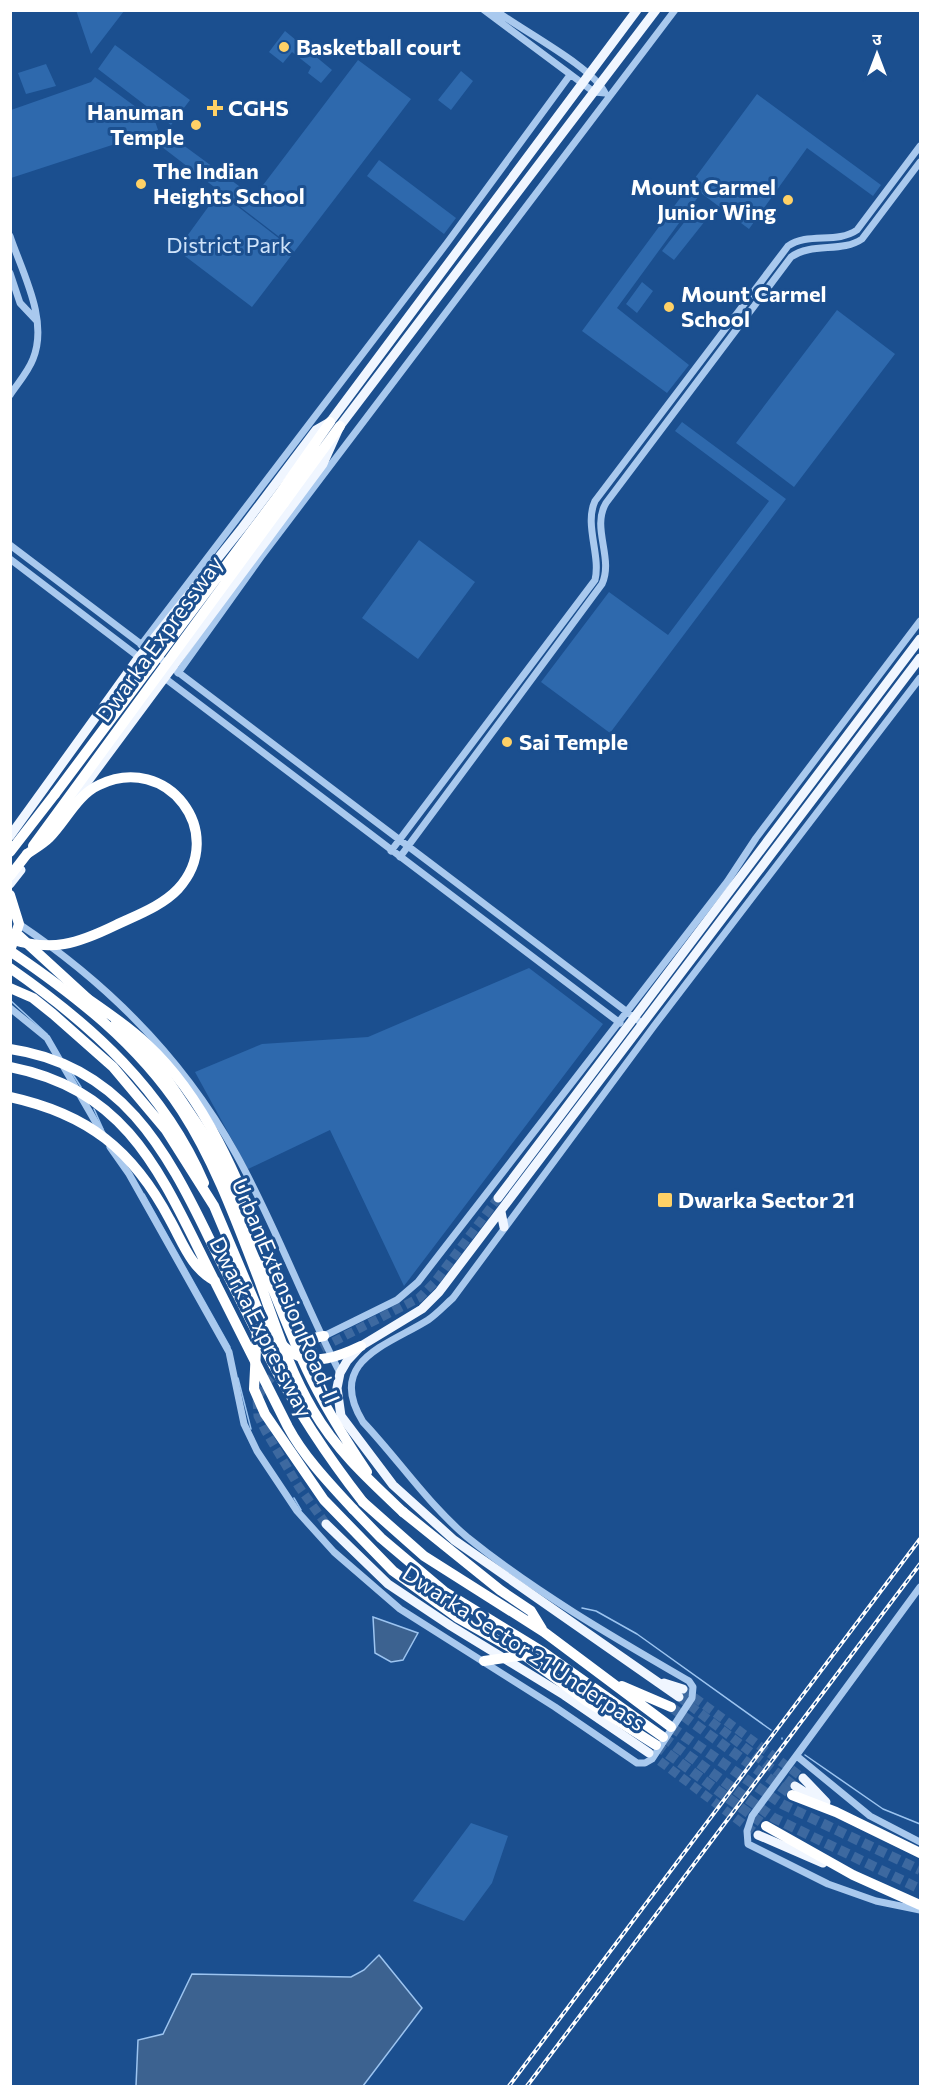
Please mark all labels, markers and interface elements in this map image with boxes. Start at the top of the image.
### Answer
north arrow [847,24,907,84]
text: उ [872,29,882,48]
place label: Basketball court [296,33,461,60]
marker: Basketball court [277,40,291,54]
place label: CGHS [228,94,289,121]
place label: Hanuman Temple [87,98,184,150]
marker: CGHS [206,99,224,117]
marker: Hanuman Temple [189,118,203,132]
place label: The Indian Heights School [153,157,305,209]
place label: Mount Carmel Junior Wing [631,173,776,225]
marker: The Indian Heights School [134,177,148,191]
marker: Mount Carmel Junior Wing [781,193,795,207]
park label: District Park [166,231,292,258]
place label: Mount Carmel School [681,280,826,332]
marker: Mount Carmel School [662,300,676,314]
street label: Dwarka Expressway [89,550,228,727]
place label: Sai Temple [519,728,628,755]
marker: Sai Temple [500,735,514,749]
street label: Urban Extension Road-II [227,1174,346,1408]
place label: Dwarka Sector 21 [678,1186,855,1213]
marker: Dwarka Sector 21 [656,1191,674,1209]
street label: Dwarka Expressway [204,1232,319,1422]
street label: Dwarka Sector 21 Underpass [398,1559,651,1736]

